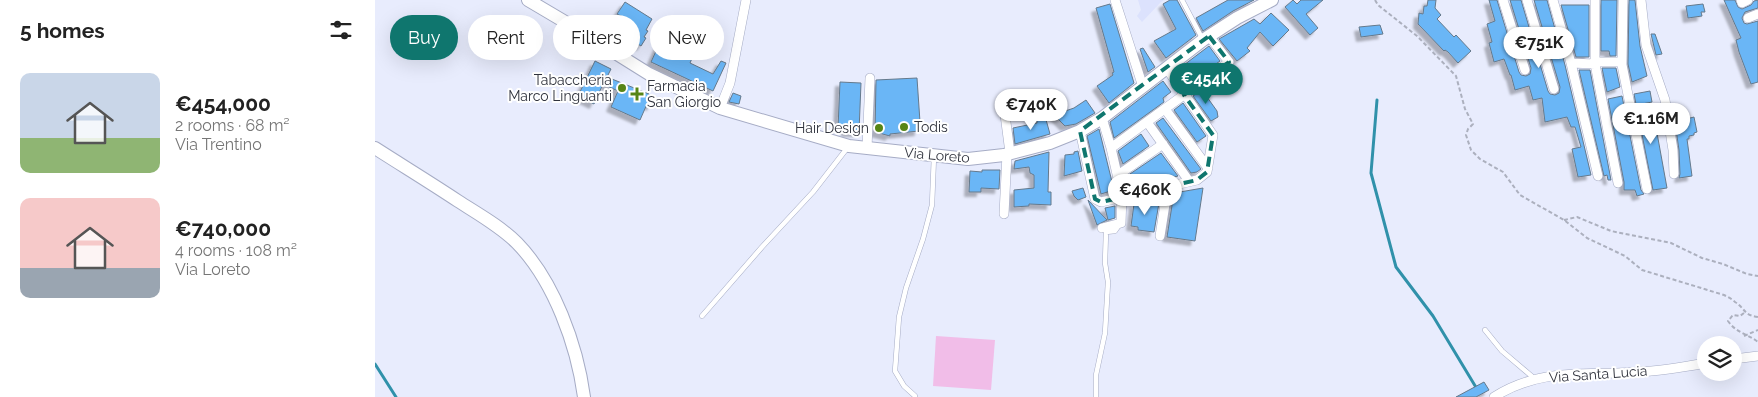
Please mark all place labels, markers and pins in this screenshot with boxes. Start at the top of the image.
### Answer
pin: €751K [1504,27,1574,69]
pin: €454K [1171,62,1241,105]
place label: Tabaccheria Marco Linguanti [508,72,612,104]
place label: Farmacia San Giorgio [647,78,721,110]
marker: Tabaccheria Marco Linguanti [616,82,628,94]
marker: Farmacia San Giorgio [631,88,643,100]
pin: €740K [996,88,1066,131]
pin: €1.16M [1610,102,1692,145]
place label: Todis [914,119,948,135]
place label: Hair Design [795,120,869,136]
marker: Todis [898,121,910,133]
marker: Hair Design [873,122,885,134]
pin: €460K [1110,174,1180,216]

